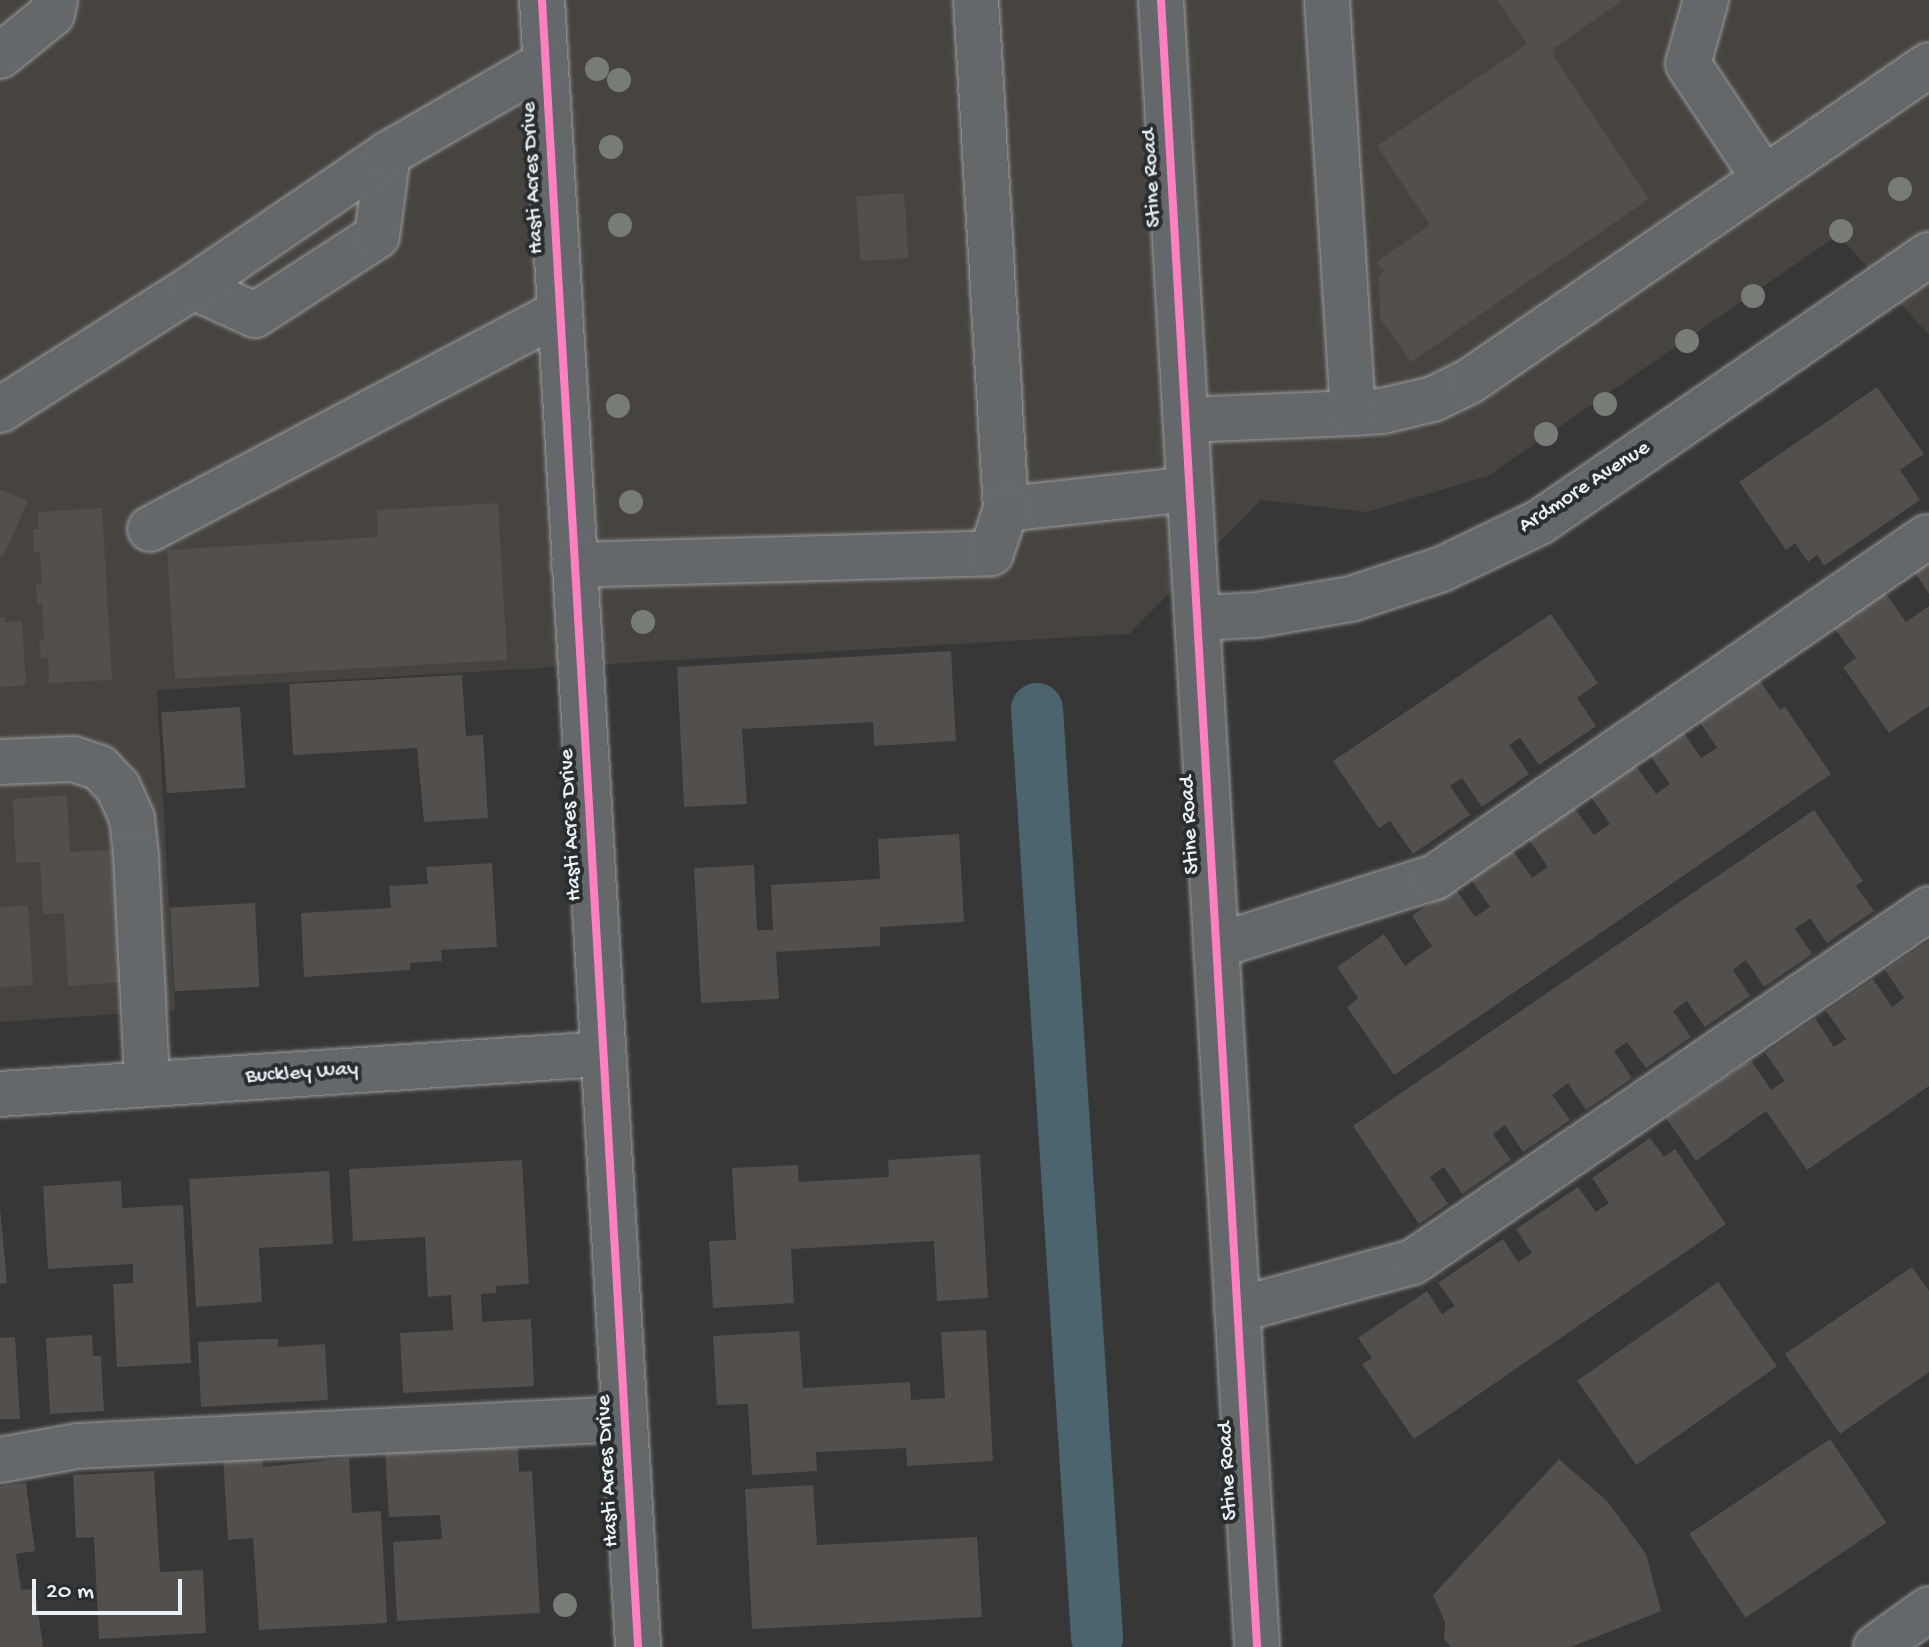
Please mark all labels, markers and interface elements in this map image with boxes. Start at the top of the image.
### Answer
street label: Hasti Acres Drive [517,101,551,255]
street label: Stine Road [1137,128,1169,228]
street label: Ardmore Avenue [1514,436,1656,540]
street label: Hasti Acres Drive [555,748,589,902]
street label: Stine Road [1175,775,1207,875]
street label: Buckley Way [245,1057,359,1091]
street label: Hasti Acres Drive [592,1394,626,1548]
street label: Stine Road [1213,1421,1245,1521]
scale bar [36,1563,186,1613]
text: 20 m [46,1578,94,1607]

